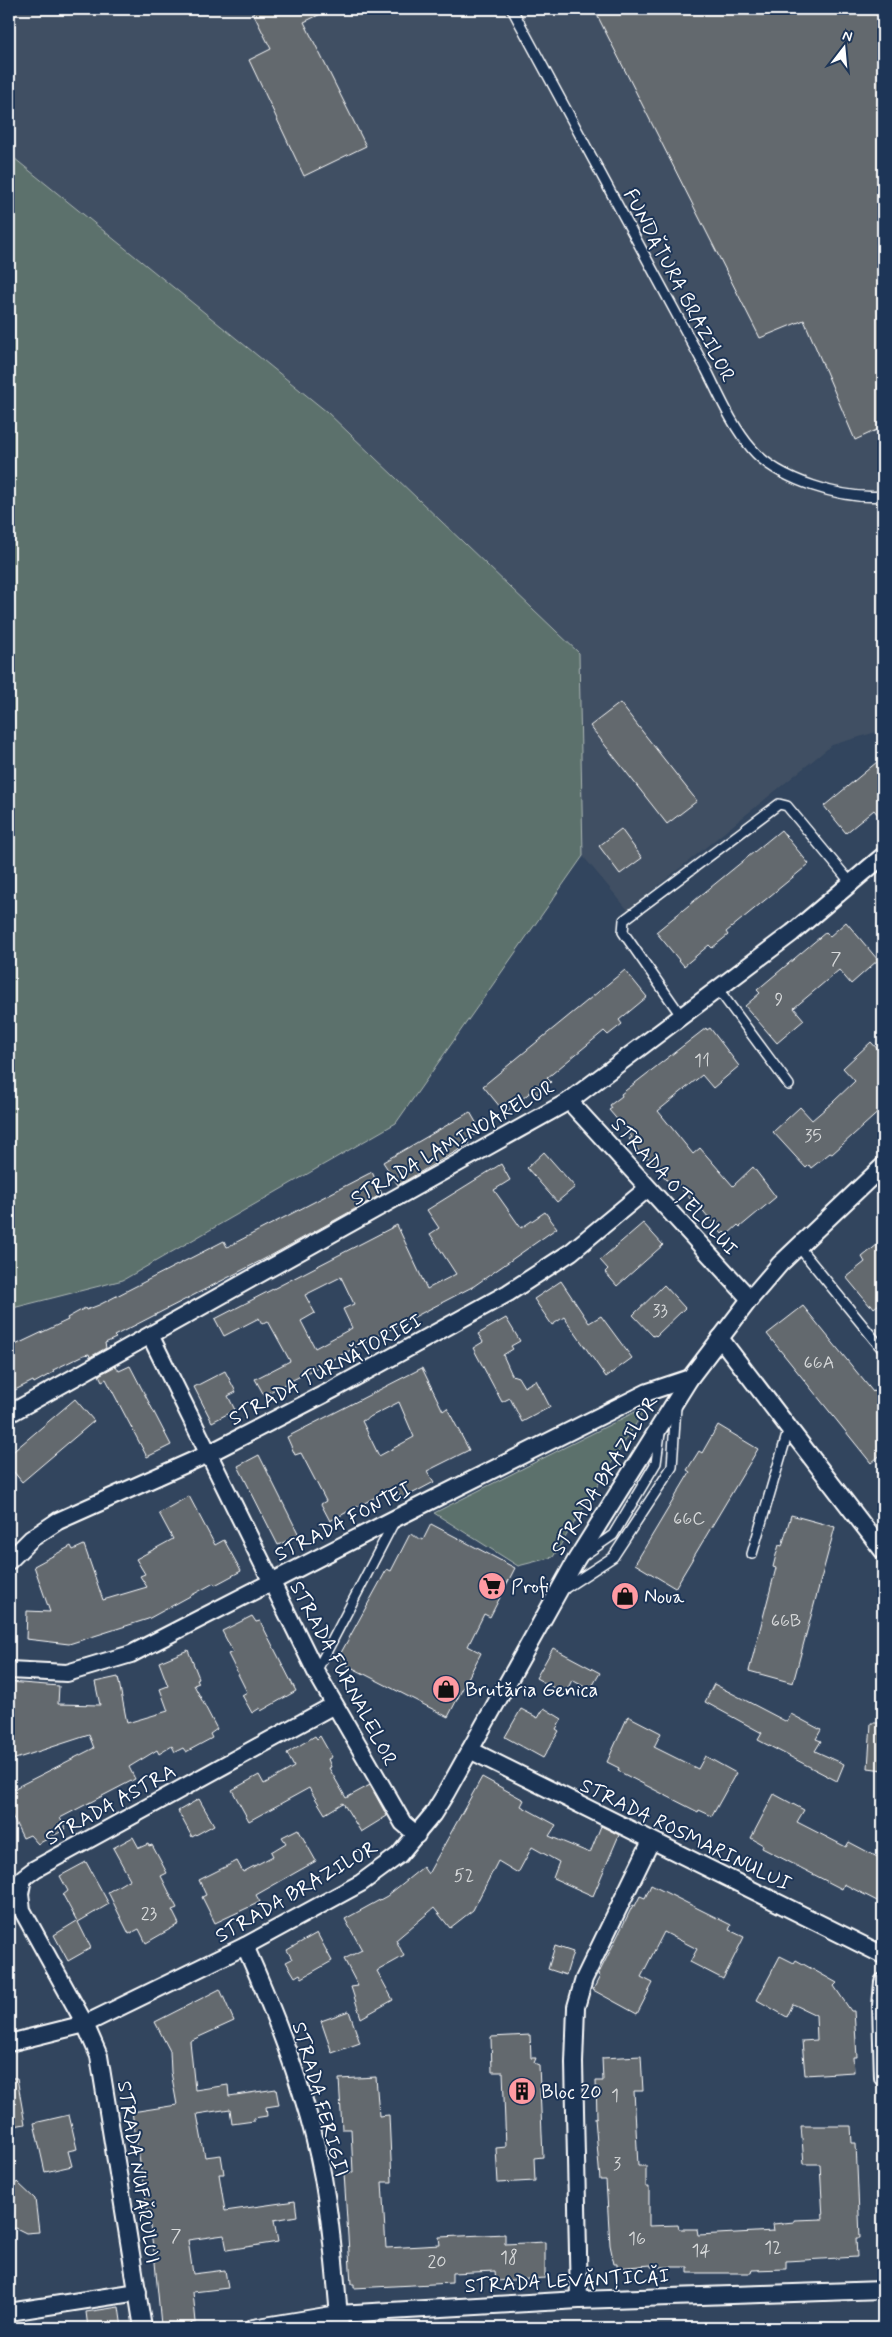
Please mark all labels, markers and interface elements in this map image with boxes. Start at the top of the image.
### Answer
north arrow [820,22,870,72]
text: N [840,27,854,46]
street label: FUNDĂTURA BRAZILOR [616,184,741,387]
house number: 7 [831,947,842,971]
house number: 9 [775,988,784,1012]
house number: 11 [694,1049,710,1073]
street label: STRADA LAMINOARELOR [346,1074,560,1213]
street label: STRADA OȚELULUI [604,1112,743,1262]
house number: 35 [804,1124,822,1148]
house number: 33 [652,1299,668,1323]
street label: STRADA TURNĂTORIEI [224,1308,427,1433]
house number: 66A [804,1351,834,1375]
street label: STRADA BRAZILOR [545,1391,665,1561]
street label: STRADA FONTEI [270,1476,418,1569]
house number: 66C [673,1507,705,1531]
supermarket icon: Profi [477,1571,507,1601]
place label: Profi [511,1574,549,1601]
street label: STRADA FURNALELOR [282,1576,403,1771]
shop icon: Noua [610,1581,640,1611]
place label: Noua [644,1584,685,1611]
house number: 66B [771,1609,801,1633]
shop icon: Brutăria Genica [431,1674,461,1704]
place label: Brutăria Genica [465,1677,598,1704]
street label: STRADA ASTRA [40,1758,181,1852]
street label: STRADA ROSMARINULUI [575,1772,796,1898]
street label: STRADA BRAZILOR [210,1835,383,1950]
house number: 52 [454,1864,474,1888]
house number: 23 [141,1902,158,1926]
street label: STRADA FERIGII [285,2019,355,2180]
building icon: Bloc 20 [507,2076,537,2106]
street label: STRADA NUFĂRULUI [110,2079,165,2265]
place label: Bloc 20 [541,2079,602,2106]
house number: 1 [611,2084,619,2108]
house number: 3 [613,2152,621,2176]
house number: 7 [171,2224,182,2248]
house number: 16 [628,2227,646,2251]
house number: 12 [764,2236,782,2260]
house number: 14 [692,2239,711,2263]
house number: 18 [500,2246,518,2270]
house number: 20 [427,2250,447,2274]
street label: STRADA LEVĂNȚICĂI [464,2263,670,2300]

